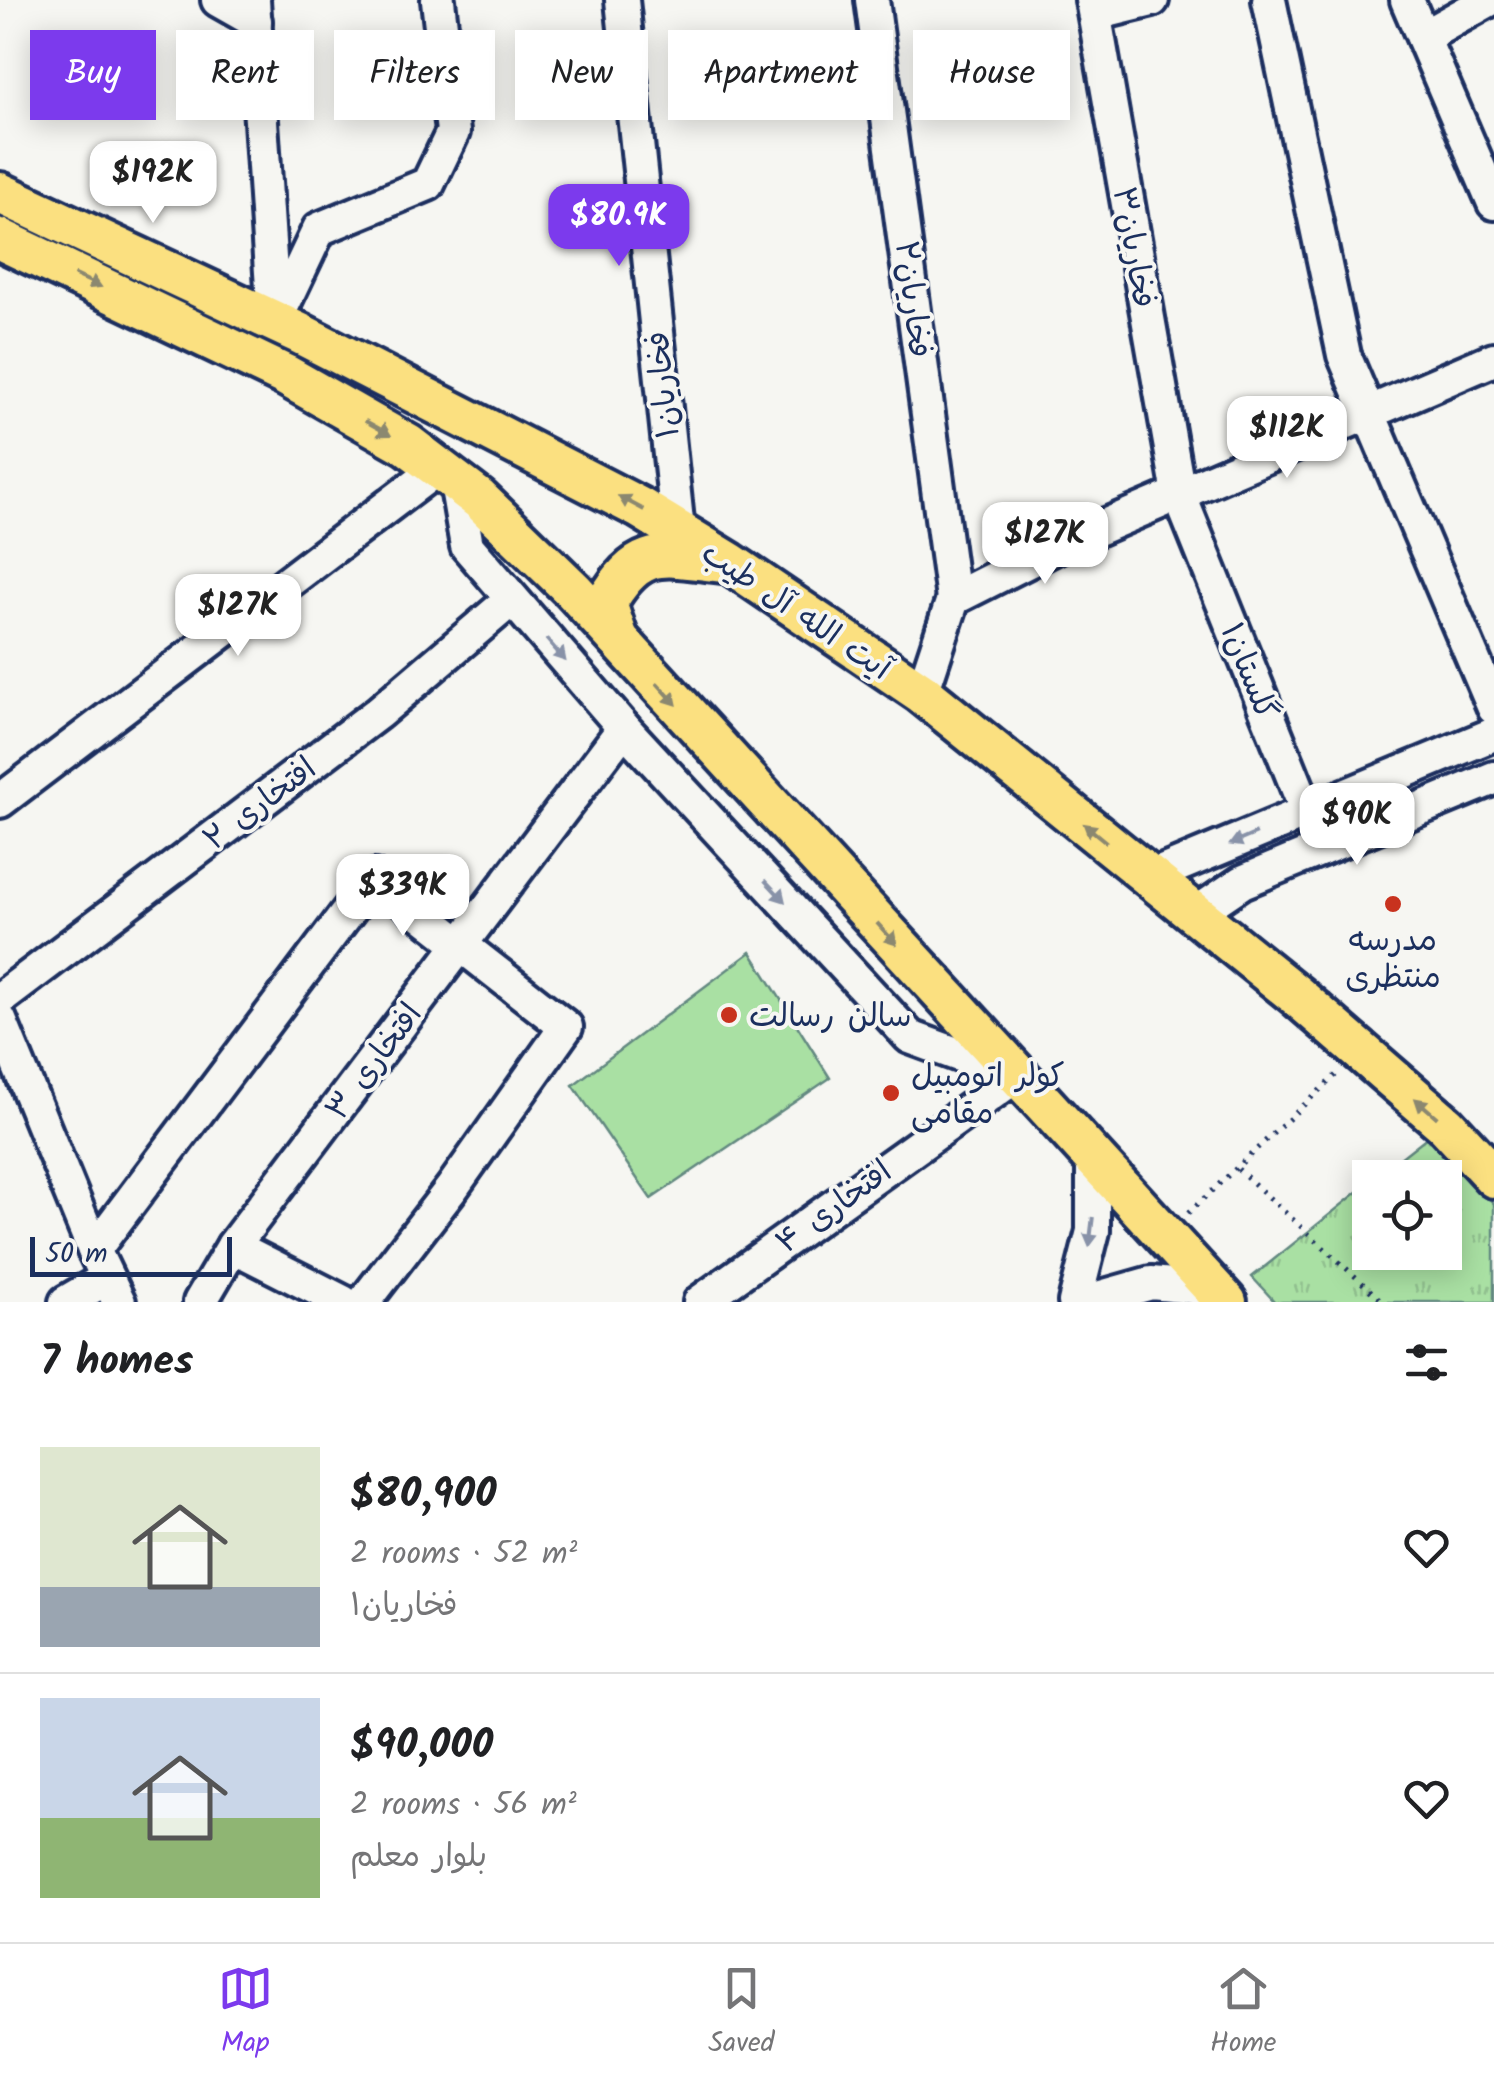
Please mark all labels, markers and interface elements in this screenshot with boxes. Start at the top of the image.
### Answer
chip: Buy [30,30,156,120]
chip: Rent [176,30,314,120]
chip: Filters [334,30,495,120]
chip: New [515,30,648,120]
chip: Apartment [668,30,893,120]
chip: House [913,30,1070,120]
pin: $192K [83,141,223,226]
text: $192K [112,148,194,199]
street label: فخاریان۳ [1097,183,1168,312]
pin: $80.9K [538,184,700,269]
text: $80.9K [570,191,668,242]
street label: فخاریان۲ [879,238,944,361]
one-way arrow [74,273,103,290]
street label: فخاریان۱ [634,329,695,441]
pin: $112K [1217,396,1357,481]
text: $112K [1249,403,1325,454]
one-way arrow [364,418,392,436]
one-way arrow [617,495,646,512]
pin: $127K [975,502,1115,587]
text: $127K [1004,509,1086,560]
street label: آیت الله آل طیب [690,529,902,695]
pin: $127K [168,574,308,659]
text: $127K [197,581,279,632]
street label: گلستان۱ [1205,615,1290,728]
one-way arrow [545,638,567,663]
one-way arrow [656,681,678,706]
street label: افتخاری ۲ [193,745,328,865]
pin: $90K [1298,783,1416,868]
text: $90K [1322,790,1392,841]
one-way arrow [1083,823,1108,844]
one-way arrow [1228,831,1257,847]
pin: $339K [333,854,473,939]
text: $339K [358,861,448,912]
one-way arrow [763,879,786,903]
marker: مدرسه منتظری [1382,893,1404,915]
place label: مدرسه منتظری [1345,916,1441,1004]
one-way arrow [875,921,897,946]
place label: سالن رسالت [749,992,912,1043]
street label: افتخاری ۳ [314,993,436,1132]
marker: سالن رسالت [718,1004,740,1026]
place label: کولر اتومبیل مقامی [911,1052,1065,1140]
marker: کولر اتومبیل مقامی [880,1082,902,1104]
one-way arrow [1414,1097,1439,1119]
street label: افتخاری ۴ [765,1148,904,1268]
map controls [1352,1160,1462,1270]
button: locate [1352,1160,1462,1270]
one-way arrow [1083,1217,1099,1248]
scale bar [30,1232,232,1276]
text: 50 m [45,1232,108,1277]
text: 7 homes [40,1329,193,1396]
icon: filters [1399,1335,1454,1390]
text: $80,900 [350,1462,497,1529]
icon: home [120,1487,240,1607]
icon: heart [1399,1520,1454,1575]
text: 2 rooms · 52 m² [350,1529,577,1580]
text: فخاریان۱ [350,1581,458,1632]
text: $90,000 [350,1713,493,1780]
icon: home [120,1738,240,1858]
icon: heart [1399,1771,1454,1826]
text: 2 rooms · 56 m² [350,1780,577,1831]
text: بلوار معلم [350,1832,487,1883]
tab: Map [218,1961,273,2066]
tab: Saved [708,1961,775,2066]
tab: Home [1210,1961,1276,2066]

